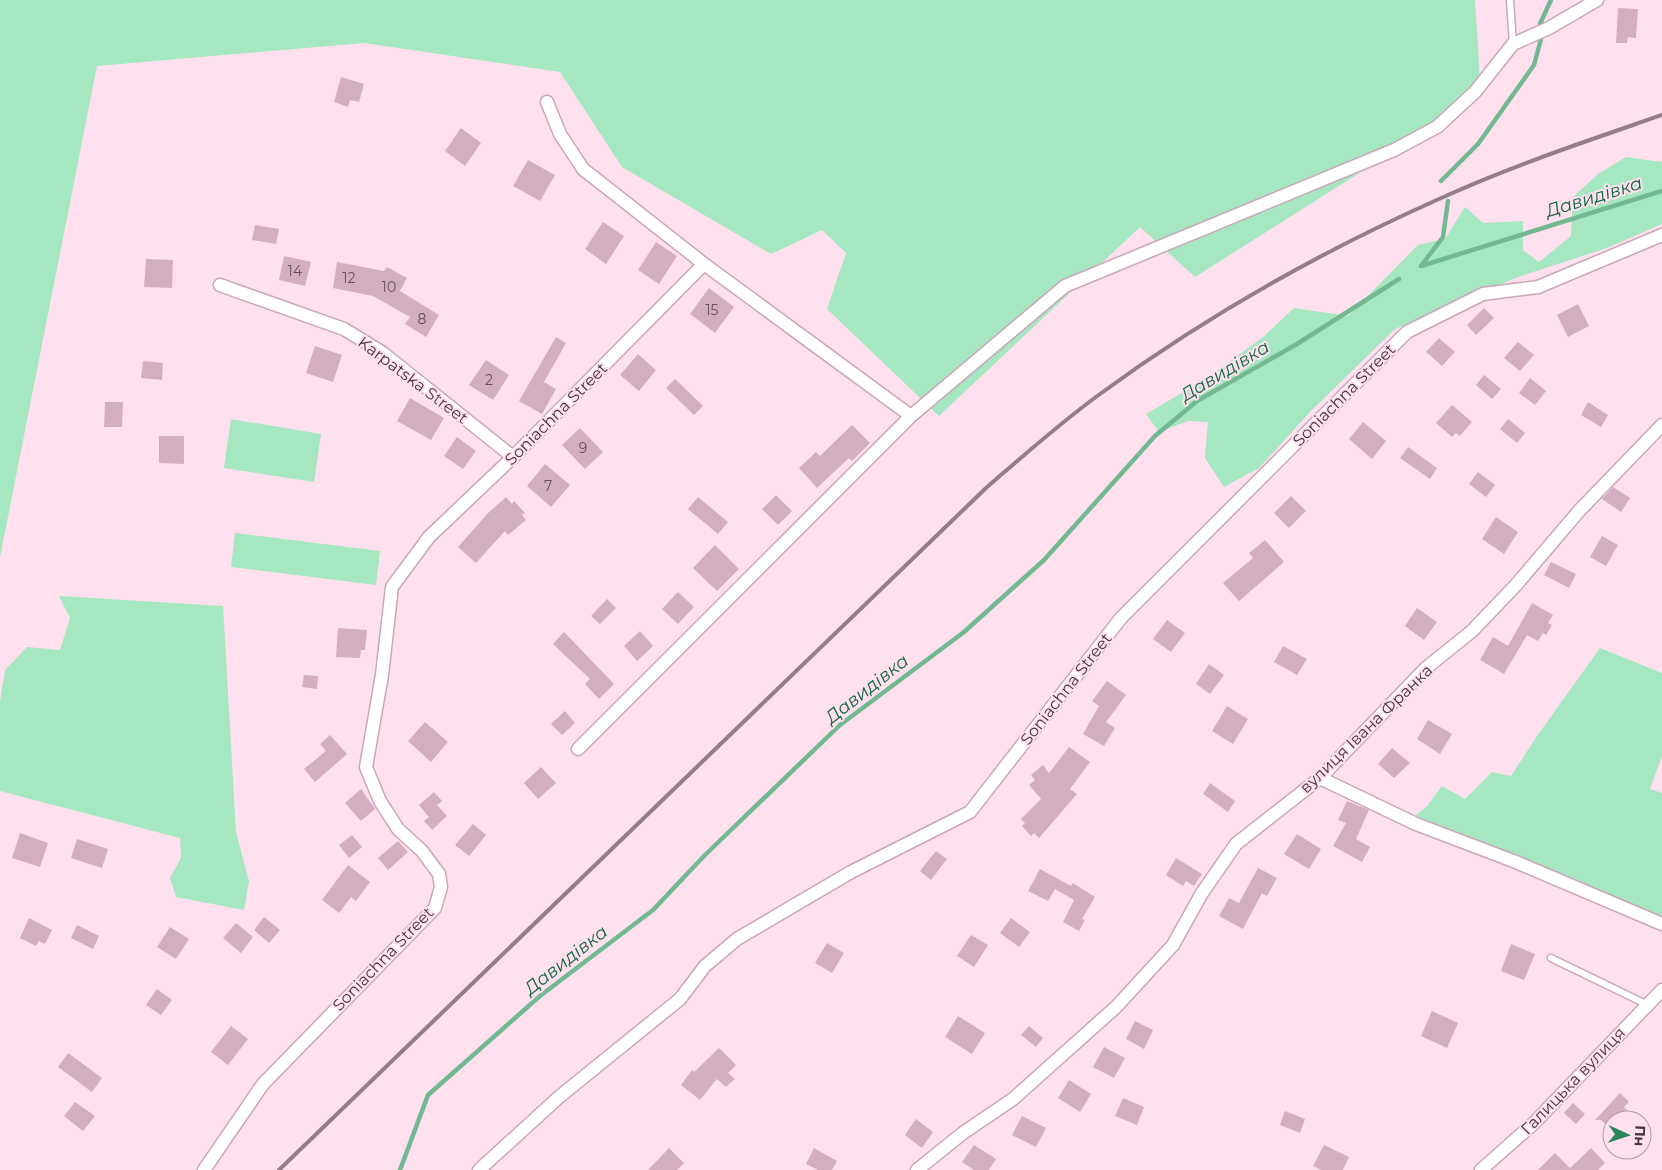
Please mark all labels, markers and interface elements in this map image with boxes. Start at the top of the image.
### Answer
water label: Давидівка [1541,172,1645,223]
house number: 14 [288,262,303,280]
house number: 12 [342,269,356,287]
house number: 10 [382,278,396,296]
house number: 15 [706,301,719,319]
house number: 8 [418,310,427,328]
street label: Karpatska Street [354,332,472,428]
water label: Давидівка [1175,336,1273,407]
street label: Soniachna Street [1289,340,1399,450]
street label: Soniachna Street [501,359,611,469]
house number: 2 [485,371,493,389]
house number: 9 [579,439,587,457]
house number: 7 [544,477,552,495]
street label: Soniachna Street [1016,629,1116,749]
water label: Давидівка [819,650,913,730]
street label: вулиця Івана Франка [1296,661,1436,797]
street label: Soniachna Street [329,903,438,1015]
water label: Давидівка [518,921,612,1001]
street label: Галицька вулиця [1517,1023,1629,1139]
north arrow [1602,1110,1652,1160]
text: Пн [1630,1125,1650,1147]

